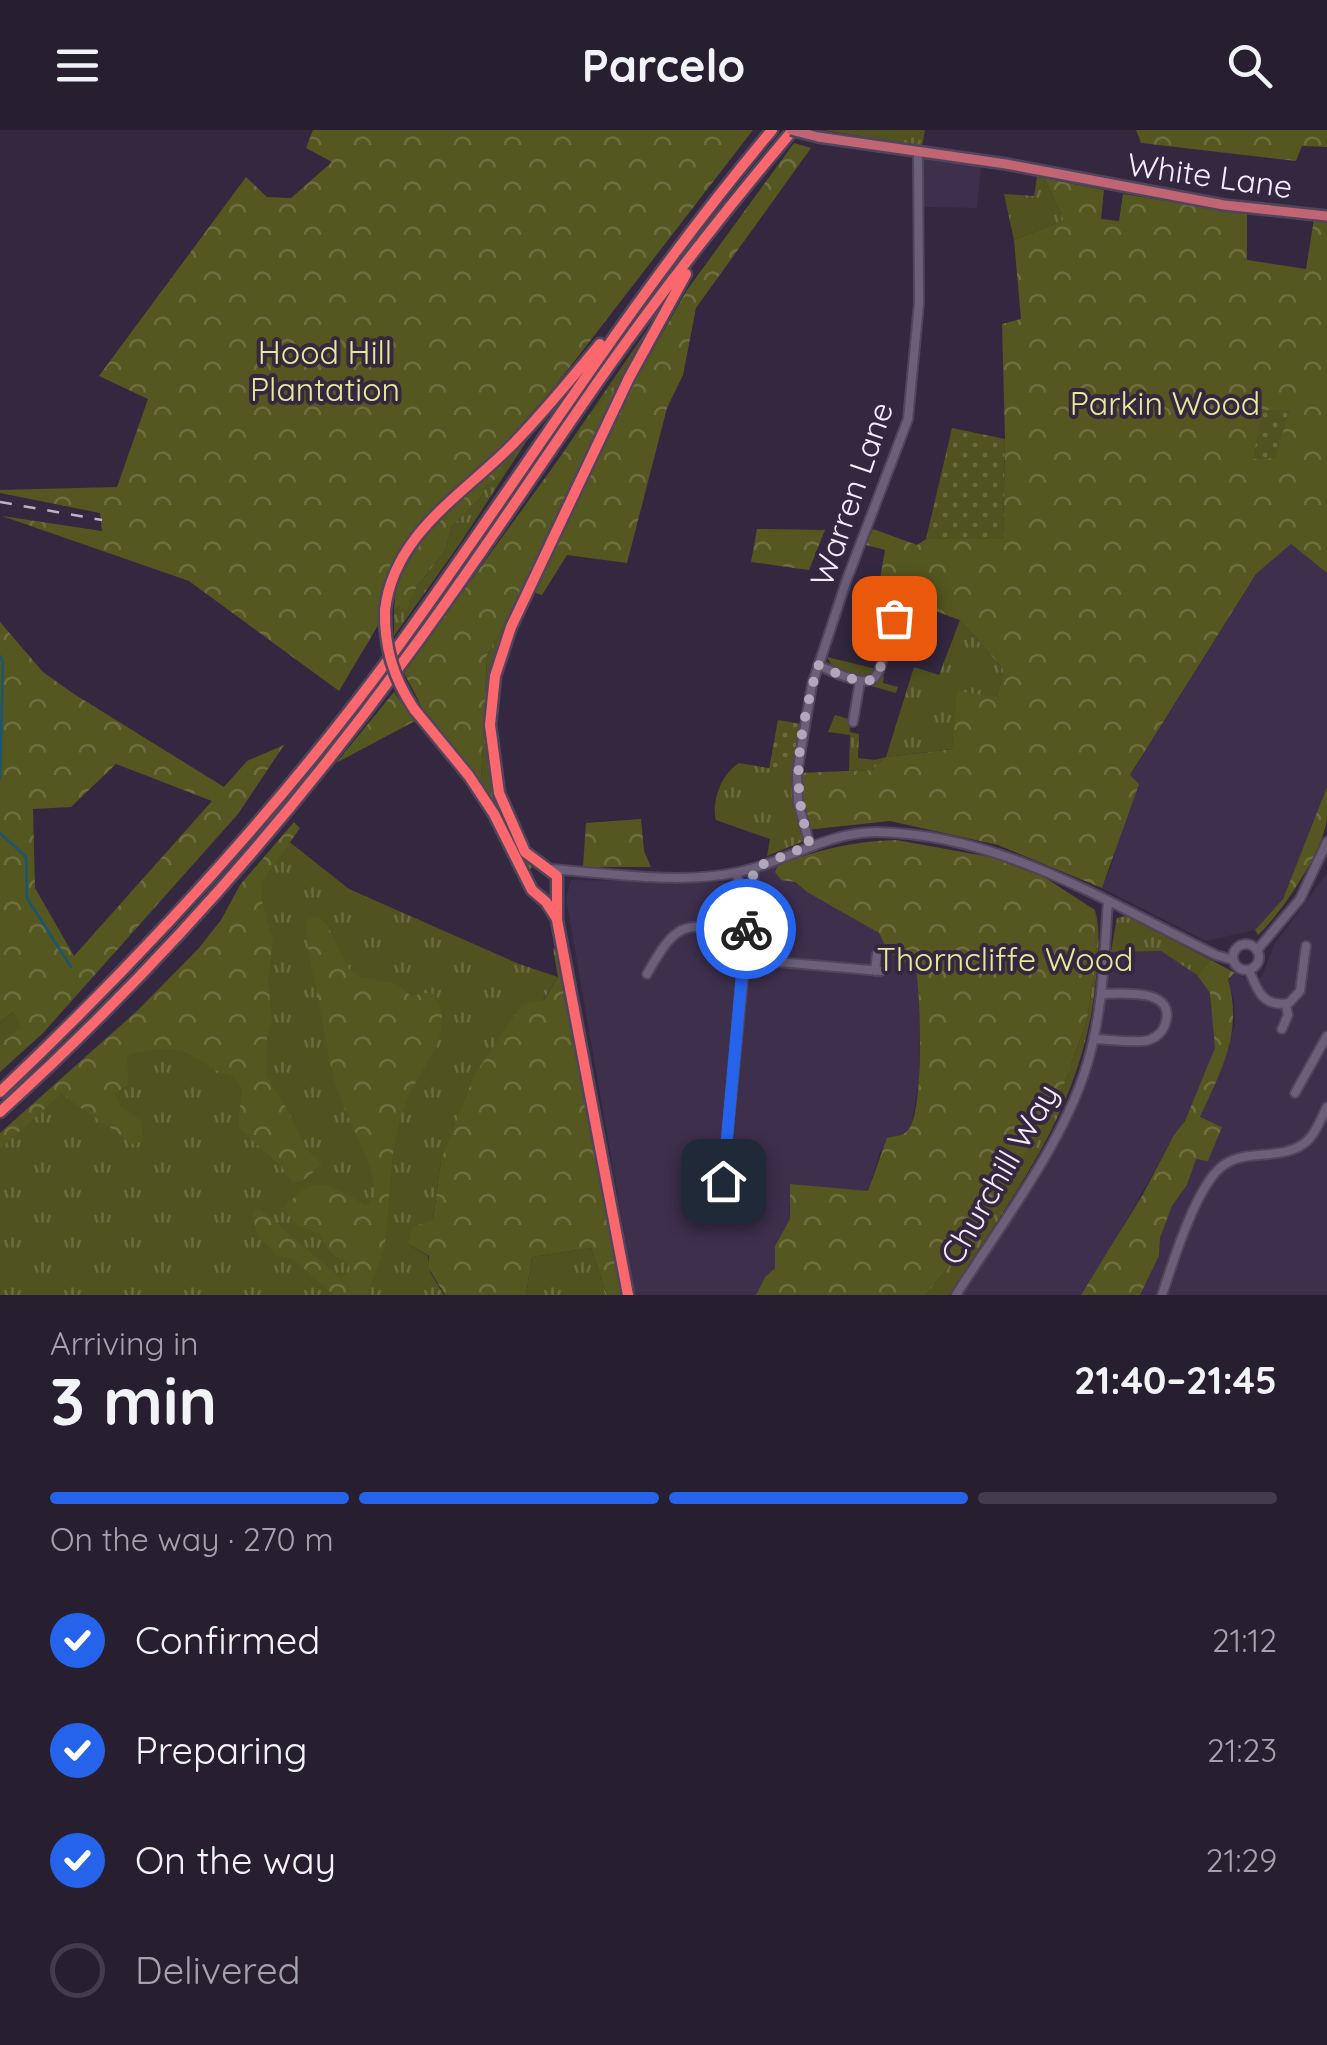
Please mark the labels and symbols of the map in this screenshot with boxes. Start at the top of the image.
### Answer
street label: White Lane [1125,144,1295,206]
park label: Hood Hill Plantation [250,332,400,409]
park label: Parkin Wood [1070,383,1260,423]
street label: Warren Lane [801,397,901,591]
pin [852,576,937,661]
courier [696,879,796,979]
park label: Thorncliffe Wood [877,939,1133,979]
street label: Churchill Way [931,1076,1067,1272]
pin [681,1139,766,1224]

